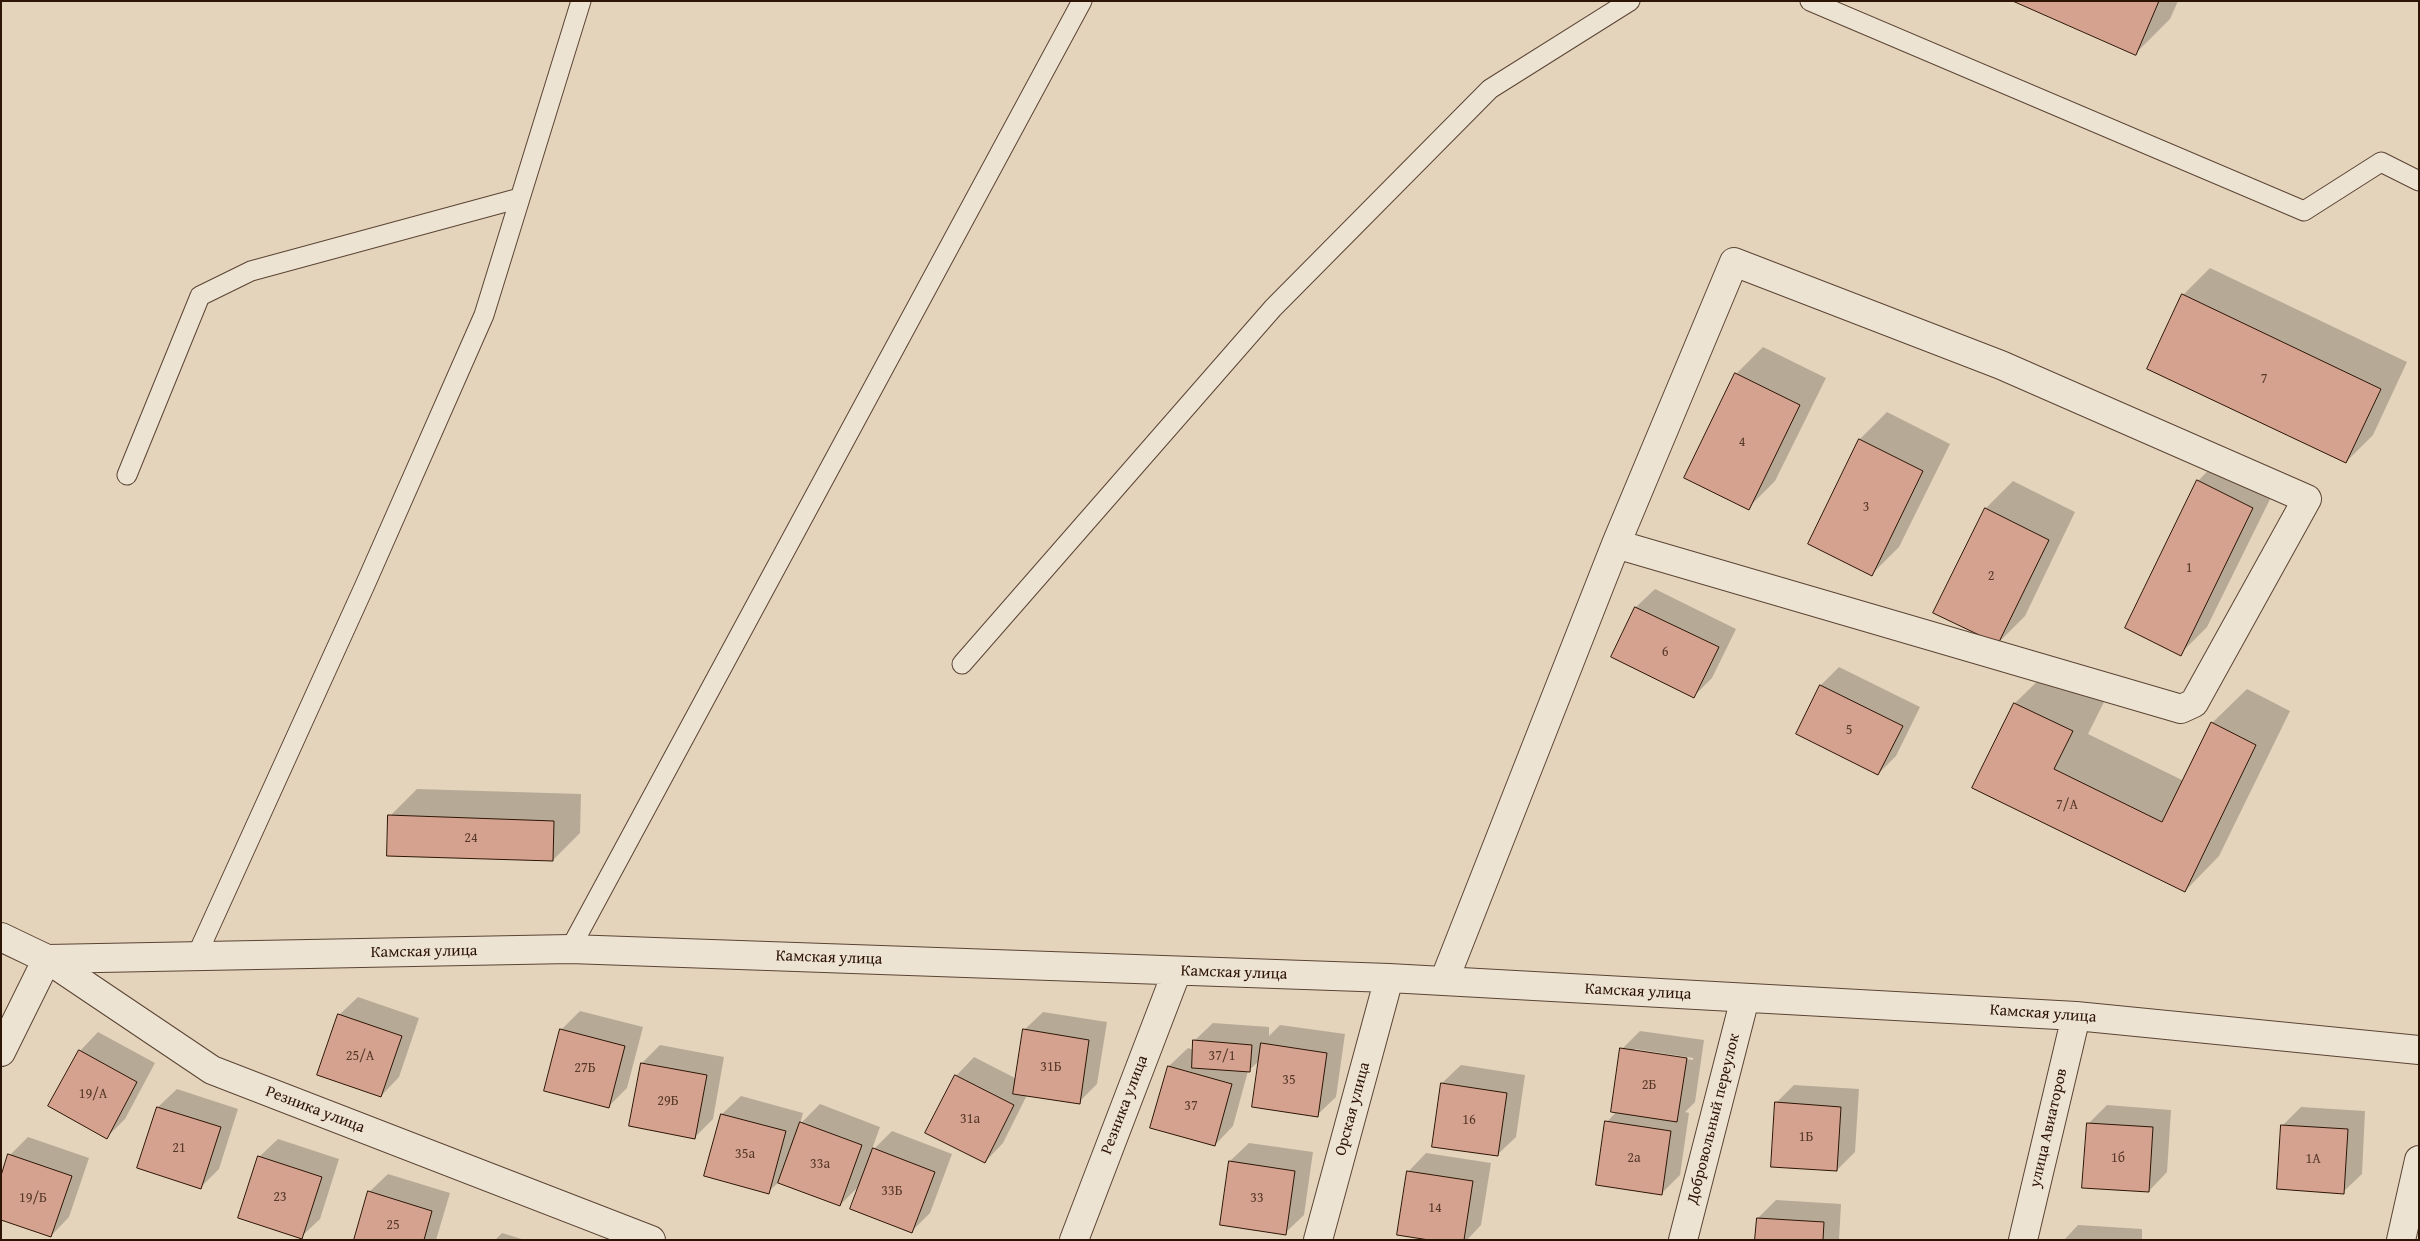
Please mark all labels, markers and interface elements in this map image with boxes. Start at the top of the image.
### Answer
house number: 7 [2261,371,2267,387]
house number: 4 [1739,434,1745,450]
house number: 3 [1863,499,1869,515]
house number: 1 [2186,560,2192,576]
house number: 2 [1988,568,1994,584]
house number: 6 [1662,644,1668,660]
house number: 5 [1846,722,1852,738]
house number: 7/А [2056,797,2078,813]
house number: 24 [464,830,478,846]
street label: Камская улица [370,941,478,963]
street label: Камская улица [775,947,883,969]
street label: Камская улица [1180,962,1288,984]
street label: Камская улица [1584,980,1692,1004]
street label: Камская улица [1989,1001,2097,1027]
street label: Добровольный переулок [1683,1032,1745,1206]
house number: 25/А [346,1048,374,1064]
house number: 37/1 [1209,1048,1235,1064]
street label: Резника улица [1097,1053,1153,1157]
house number: 31Б [1040,1059,1062,1075]
house number: 27Б [574,1060,596,1076]
street label: Орская улица [1331,1060,1375,1158]
street label: улица Авиаторов [2026,1066,2072,1190]
house number: 35 [1282,1072,1296,1088]
house number: 2Б [1642,1077,1656,1093]
street label: Резника улица [263,1082,367,1138]
house number: 19/А [79,1086,107,1102]
house number: 29Б [657,1093,679,1109]
house number: 37 [1184,1098,1198,1114]
house number: 31а [960,1111,980,1127]
house number: 16 [1462,1112,1476,1128]
house number: 1Б [1799,1129,1813,1145]
house number: 21 [172,1140,186,1156]
house number: 35а [735,1146,755,1162]
house number: 2а [1627,1150,1641,1166]
house number: 1б [2111,1150,2125,1166]
house number: 1А [2305,1151,2321,1167]
house number: 33а [810,1156,830,1172]
house number: 33Б [881,1183,903,1199]
house number: 23 [273,1189,287,1205]
house number: 19/Б [19,1190,47,1206]
house number: 33 [1250,1190,1264,1206]
house number: 14 [1428,1200,1442,1216]
house number: 25 [386,1217,400,1233]

